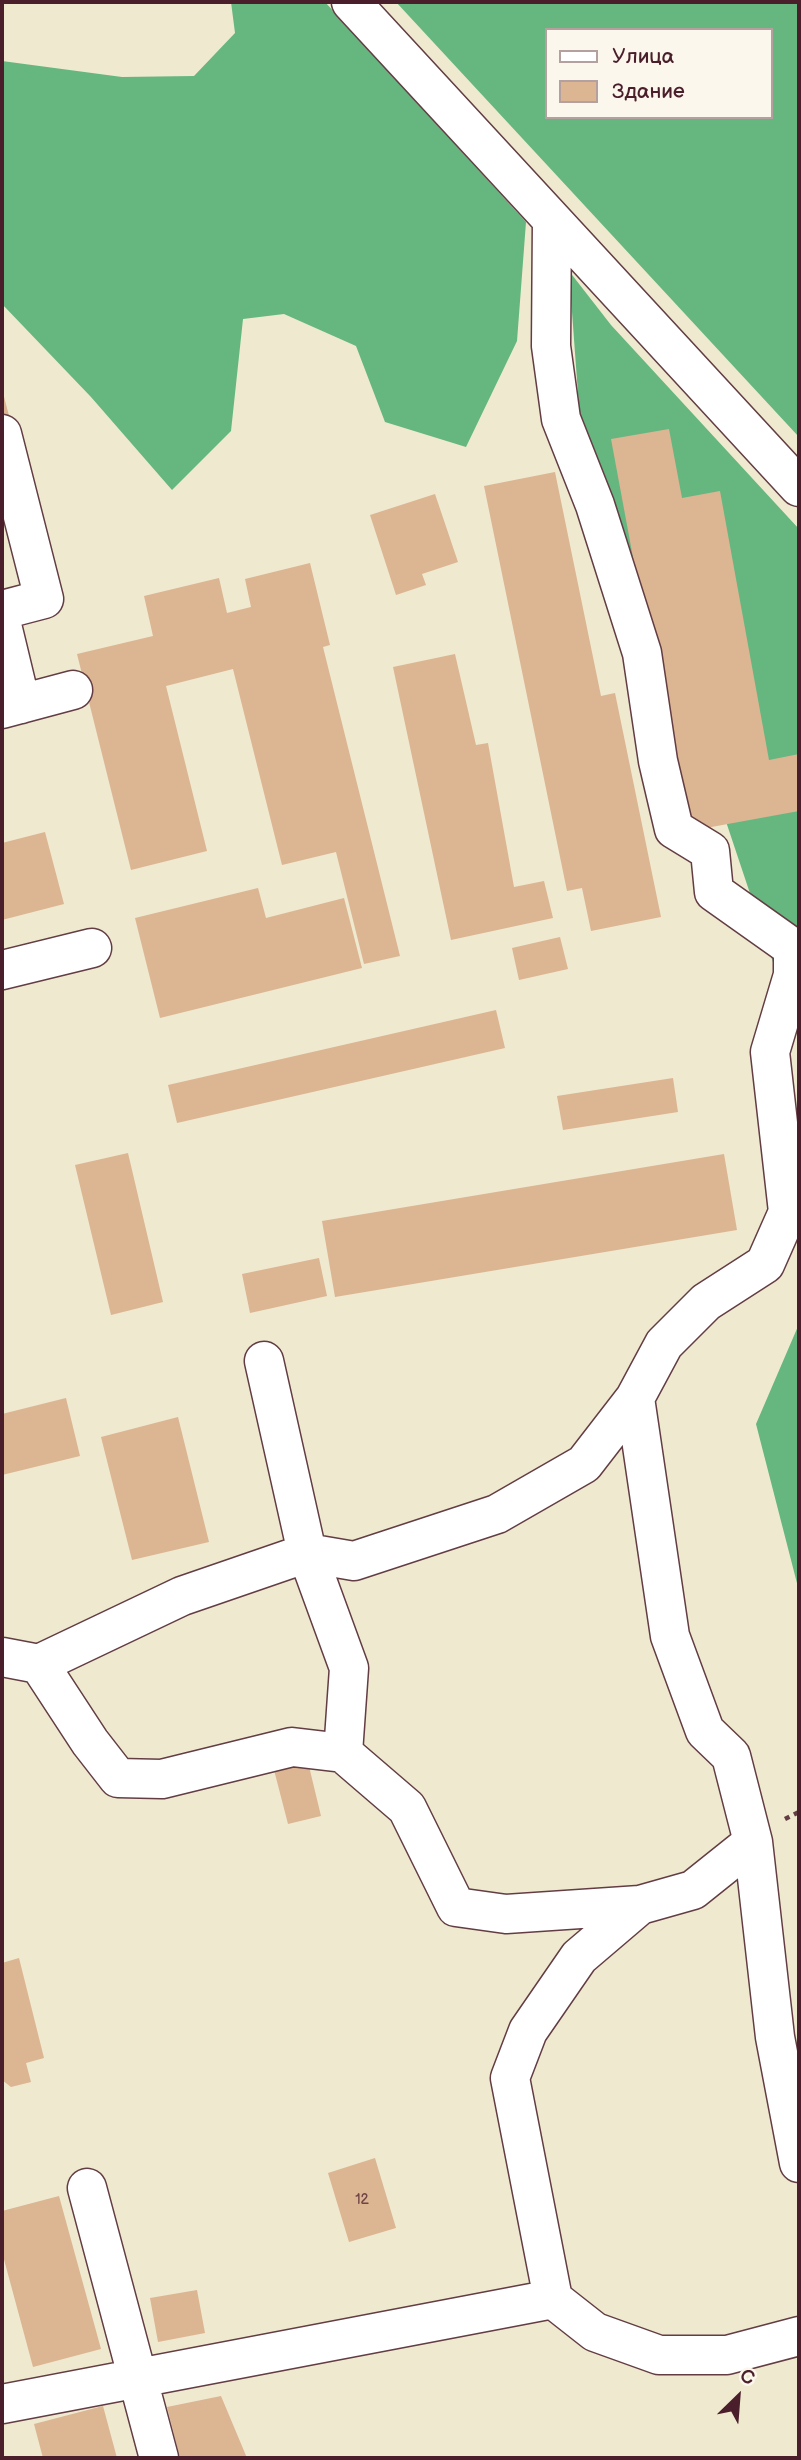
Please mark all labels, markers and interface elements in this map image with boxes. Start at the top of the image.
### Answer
legend [546,28,773,119]
text: Улица [612,44,674,69]
text: Здание [612,79,685,104]
house number: 12 [355,2192,369,2208]
north arrow [703,2362,773,2432]
text: С [736,2364,758,2391]

